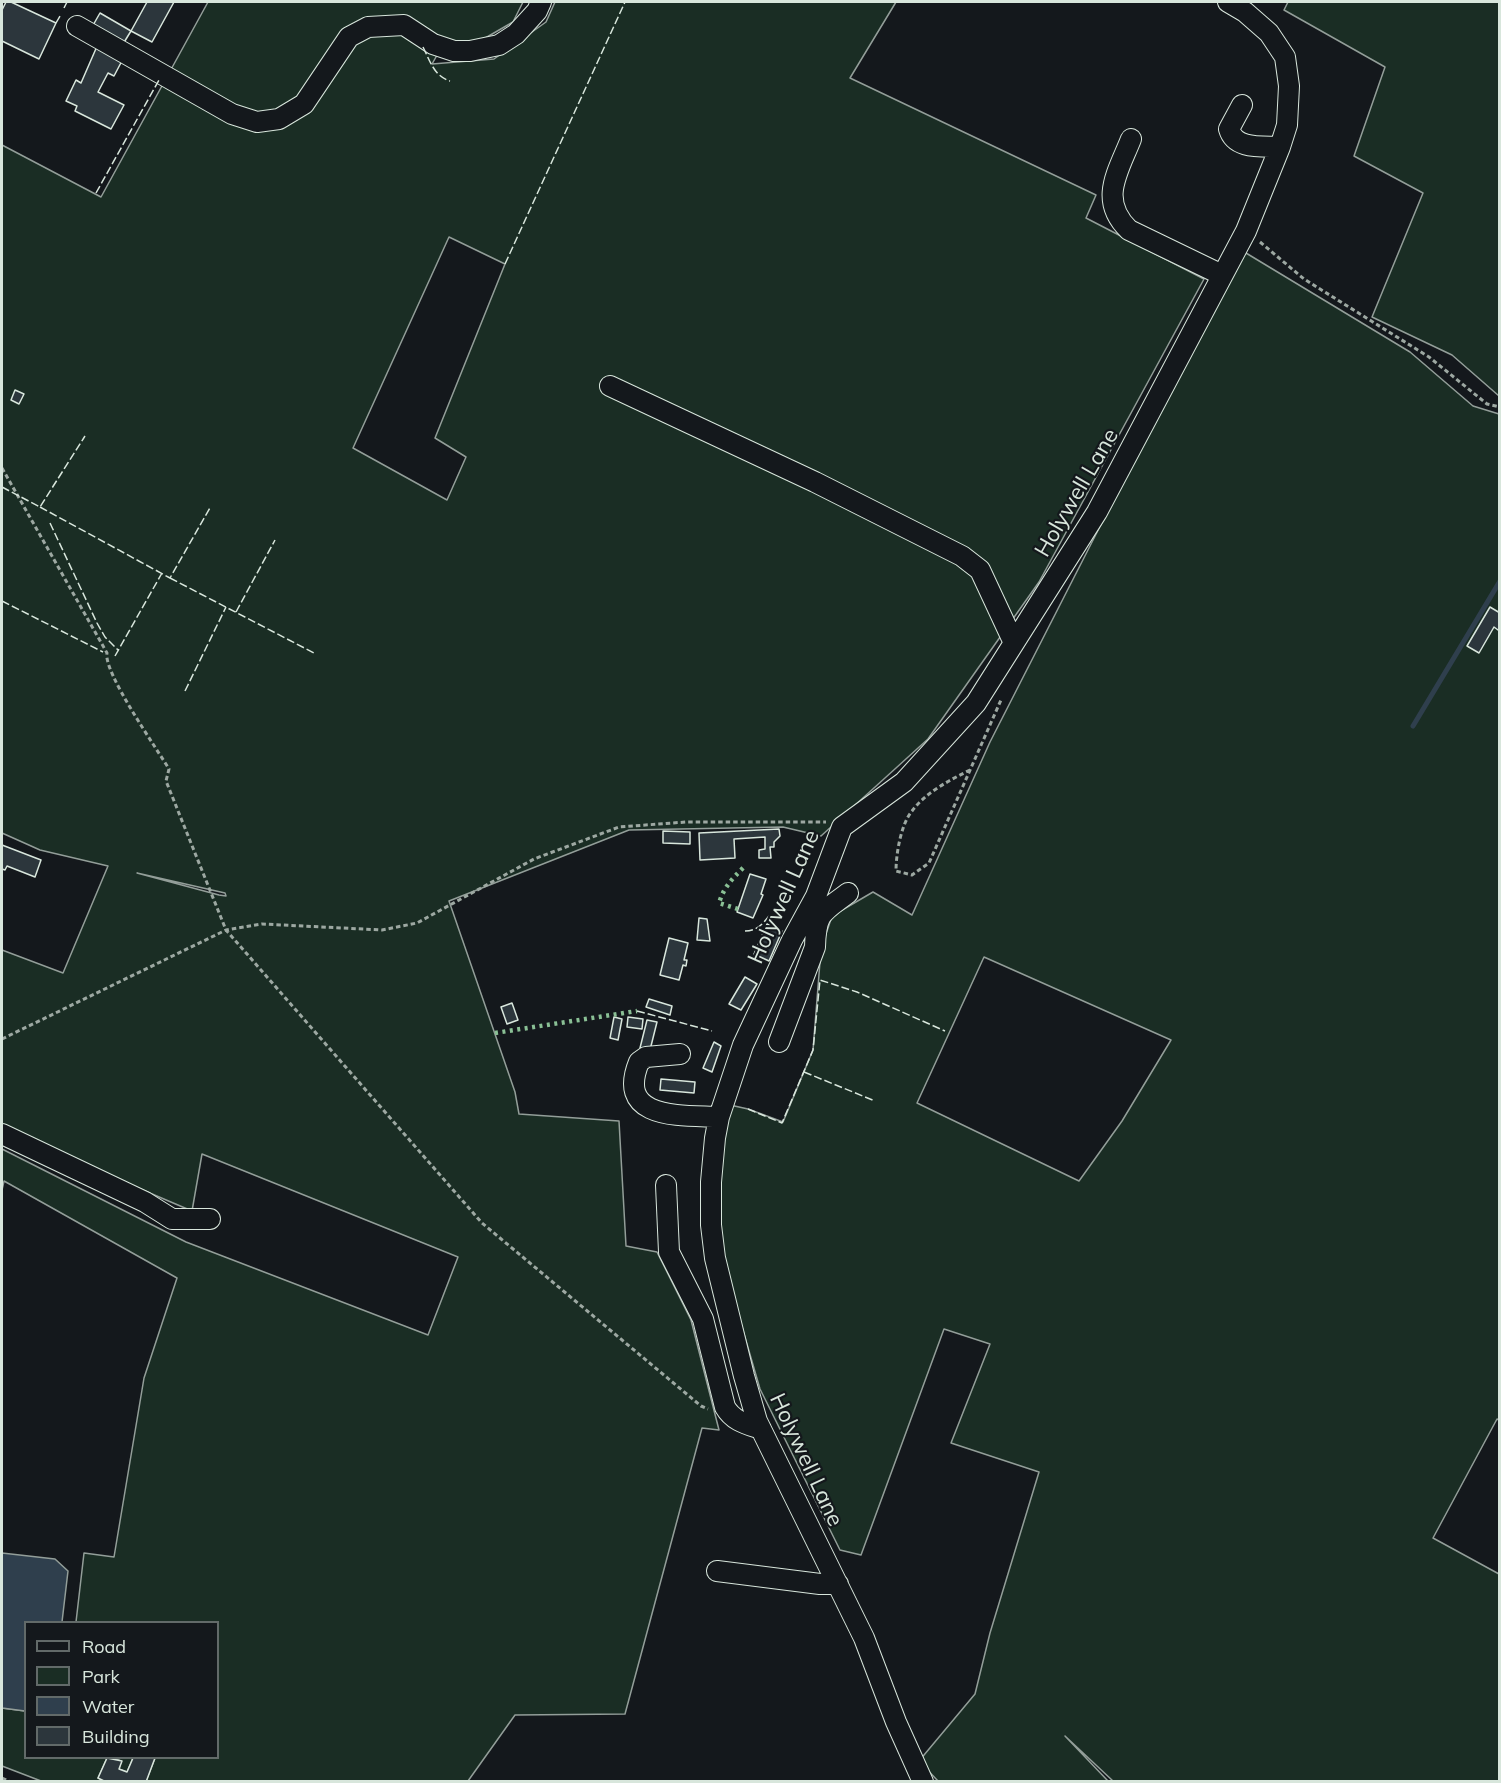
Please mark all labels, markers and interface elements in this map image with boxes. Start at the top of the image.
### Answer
street label: Holywell Lane [1030,424,1124,562]
street label: Holywell Lane [743,826,825,968]
street label: Holywell Lane [764,1389,848,1531]
legend [24,1621,219,1759]
text: Road [82,1635,126,1658]
text: Park [82,1665,120,1688]
text: Water [82,1695,134,1718]
text: Building [82,1725,150,1748]

